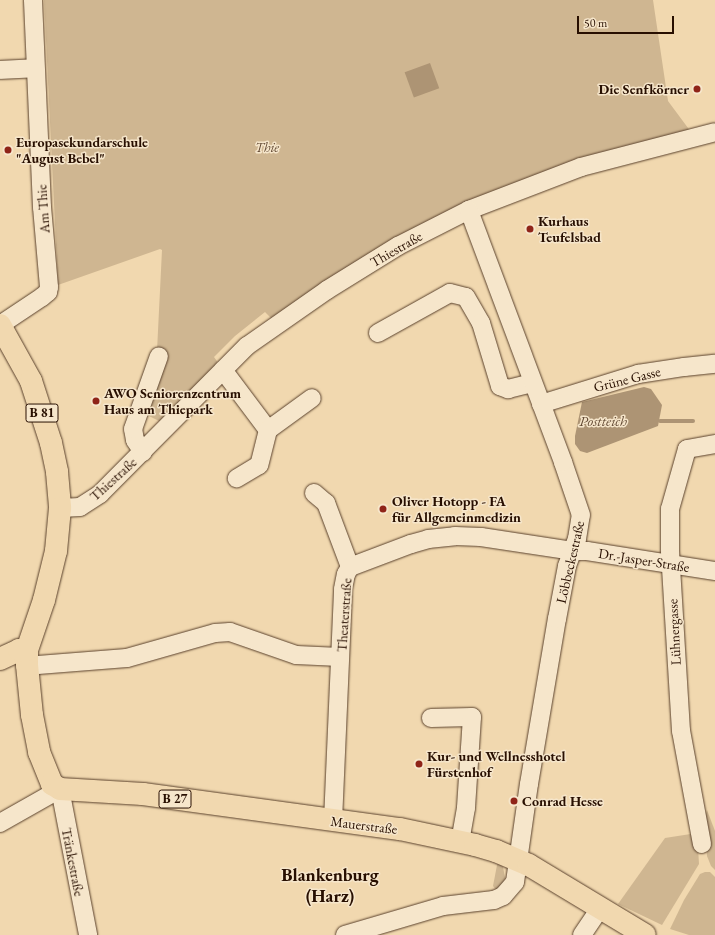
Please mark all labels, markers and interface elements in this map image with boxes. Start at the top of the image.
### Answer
scale bar [579,8,676,34]
text: 50 m [584,15,607,31]
place label: Die Senfkörner [599,81,689,97]
marker: Die Senfkörner [692,84,702,94]
place label: Europasekundarschule "August Bebel" [16,134,148,166]
park label: Thie [255,139,279,155]
marker: Europasekundarschule "August Bebel" [3,145,13,155]
street label: Am Thie [33,184,53,234]
place label: Kurhaus Teufelsbad [538,213,601,246]
marker: Kurhaus Teufelsbad [525,224,535,234]
street label: Thiestraße [367,227,425,271]
street label: Grüne Gasse [592,363,662,395]
place label: AWO Seniorenzentrum Haus am Thiepark [104,385,241,418]
marker: AWO Seniorenzentrum Haus am Thiepark [91,396,101,406]
road number: B 81 [25,402,59,424]
water label: Postteich [579,412,627,430]
street label: Thiestraße [86,454,140,504]
place label: Oliver Hotopp - FA für Allgemeinmedizin [392,493,521,526]
marker: Oliver Hotopp - FA für Allgemeinmedizin [377,503,389,515]
street label: Löbbeckestraße [552,519,588,605]
street label: Dr.-Jasper-Straße [597,545,691,575]
street label: Theaterstraße [333,578,355,652]
street label: Lühnergasse [664,598,684,666]
place label: Kur- und Wellnesshotel Fürstenhof [427,748,565,780]
marker: Kur- und Wellnesshotel Fürstenhof [414,759,424,769]
road number: B 27 [158,788,192,810]
place label: Conrad Hesse [522,793,603,809]
marker: Conrad Hesse [509,796,519,806]
street label: Mauerstraße [330,813,398,837]
street label: Tränkestraße [58,826,88,898]
district label: Blankenburg (Harz) [281,865,379,908]

